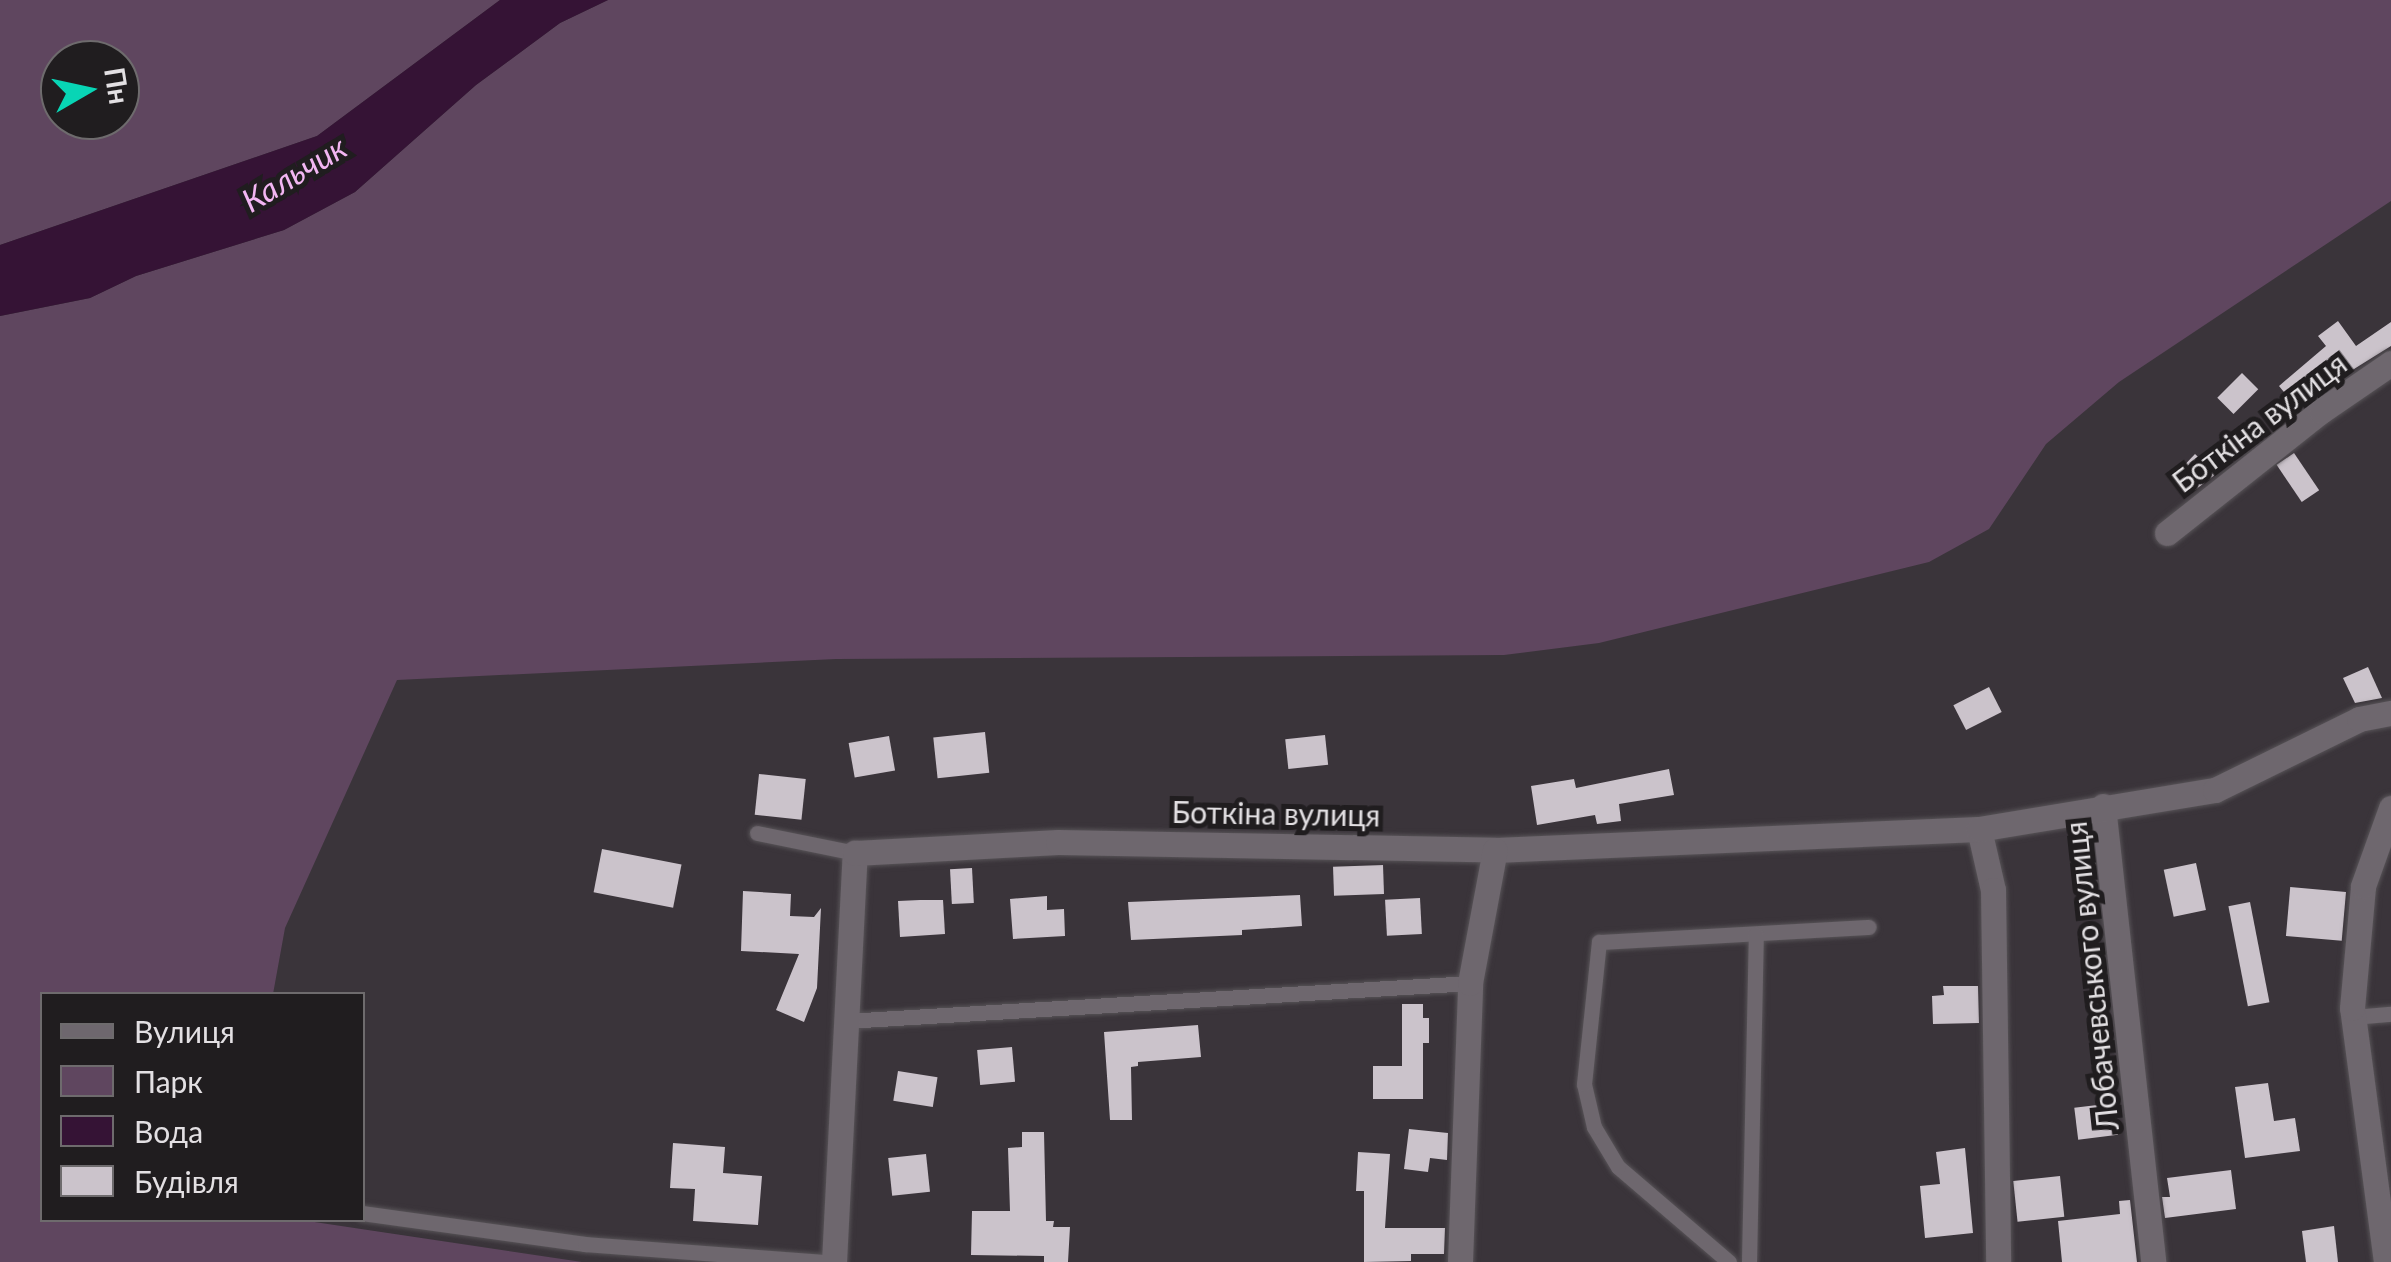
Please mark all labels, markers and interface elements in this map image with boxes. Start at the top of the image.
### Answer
north arrow [40,40,140,140]
text: Пн [98,65,137,106]
water label: Кальчик [235,128,353,220]
street label: Боткіна вулиця [2165,345,2353,499]
street label: Боткіна вулиця [1171,793,1381,833]
street label: Лобачевського вулиця [2057,820,2125,1132]
legend [40,992,365,1222]
text: Вулиця [134,1013,235,1049]
text: Парк [134,1063,203,1099]
text: Вода [134,1113,203,1149]
text: Будівля [134,1163,239,1199]

